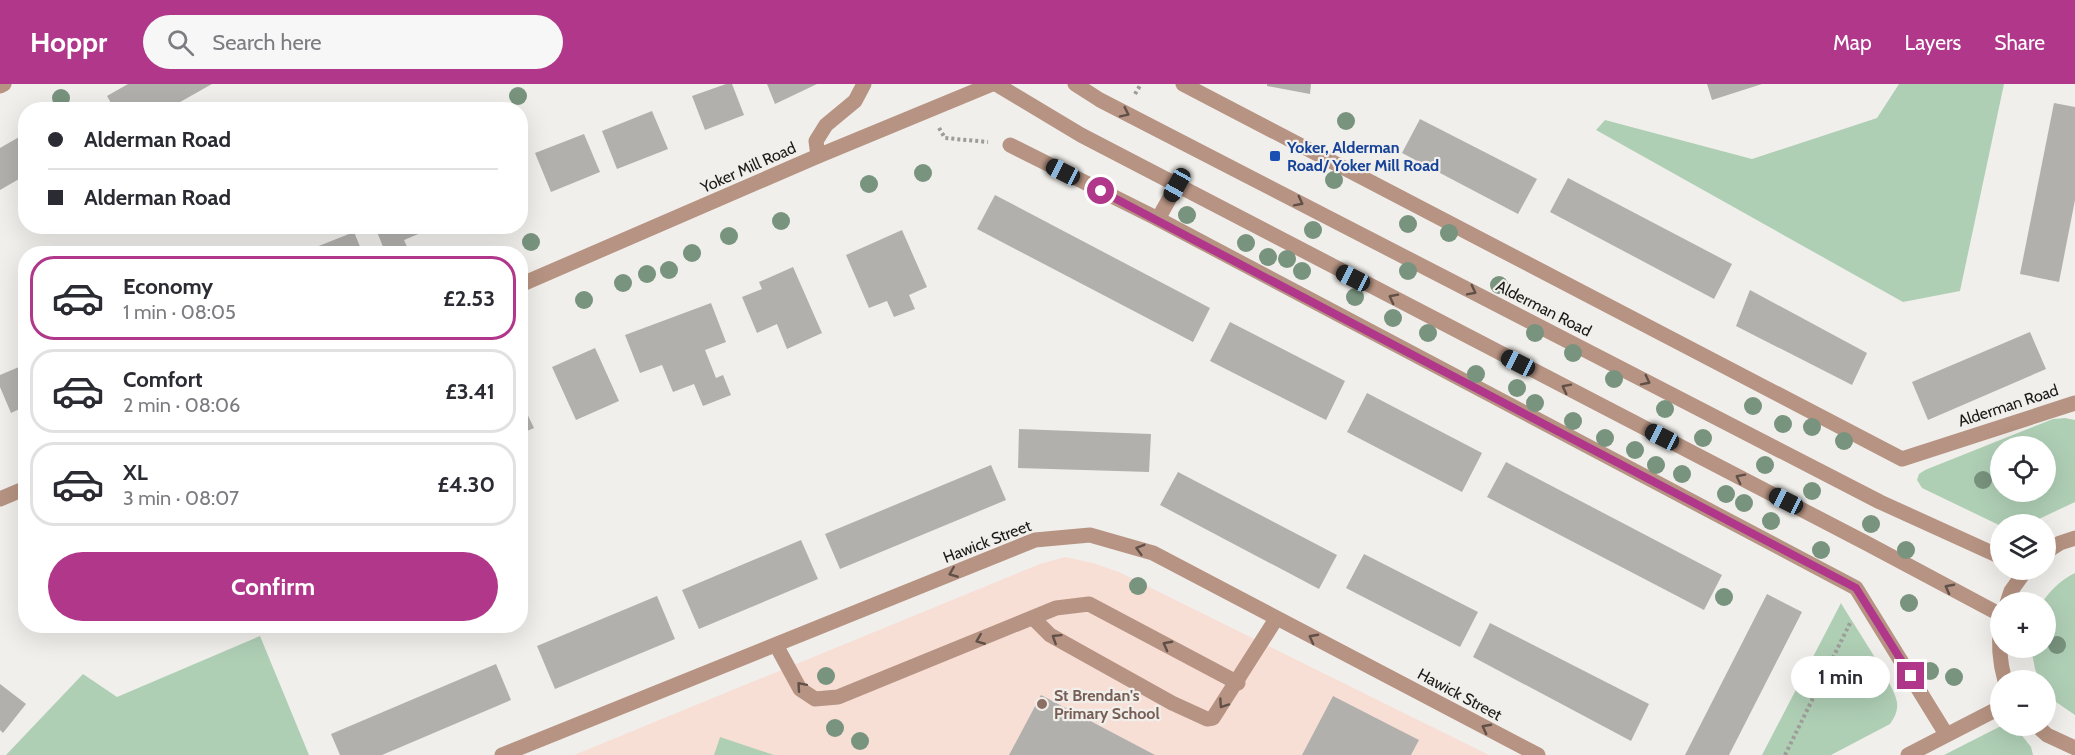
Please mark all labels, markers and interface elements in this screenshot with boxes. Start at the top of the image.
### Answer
search box [143,15,563,69]
text: Hoppr [30,25,107,59]
icon: search [164,26,197,59]
text: Search here [212,29,322,56]
text: Map [1833,30,1872,55]
text: Layers [1905,30,1961,55]
text: Share [1994,30,2045,55]
one-way arrow [1119,105,1130,117]
text: Alderman Road [84,126,231,153]
street label: Yoker Mill Road [697,138,799,197]
place label: Yoker, Alderman Road/ Yoker Mill Road [1286,138,1439,175]
marker: Yoker, Alderman Road/ Yoker Mill Road [1268,149,1282,163]
car [1043,156,1083,188]
car [1160,165,1194,205]
route start [1087,177,1114,204]
text: Alderman Road [84,184,231,211]
one-way arrow [1293,195,1303,206]
car [1333,262,1373,294]
icon: car [51,271,105,325]
text: Economy [123,273,213,300]
street label: Alderman Road [1493,276,1595,341]
one-way arrow [1466,284,1477,296]
text: £2.53 [443,285,495,312]
one-way arrow [1389,294,1400,306]
text: 1 min · 08:05 [123,300,236,324]
car [1498,347,1538,379]
icon: car [51,364,105,418]
text: Comfort [123,366,202,393]
one-way arrow [1639,374,1650,385]
text: £3.41 [445,378,495,405]
street label: Alderman Road [1956,380,2061,431]
one-way arrow [1562,384,1573,395]
text: 2 min · 08:06 [123,393,240,417]
car [1642,421,1682,453]
map controls [1990,436,2056,736]
button: locate [1990,436,2056,502]
icon: car [51,457,105,511]
text: XL [123,459,148,486]
text: £4.30 [438,471,495,498]
one-way arrow [1735,473,1746,485]
car [1766,485,1806,517]
text: 3 min · 08:07 [123,486,239,510]
button: layers [1990,514,2056,580]
street label: Hawick Street [940,516,1034,567]
one-way arrow [1135,544,1145,557]
button: Confirm [48,552,498,621]
one-way arrow [949,566,960,578]
one-way arrow [1945,584,1956,595]
button: + [1990,592,2056,658]
one-way arrow [975,633,985,646]
one-way arrow [1052,634,1063,645]
one-way arrow [1309,634,1319,645]
one-way arrow [1163,641,1174,653]
callout: 1 min [1791,655,1890,697]
route end [1897,662,1924,689]
street label: Hawick Street [1414,664,1506,725]
text: 1 min [1818,665,1863,689]
button: − [1990,670,2056,736]
one-way arrow [797,682,808,693]
place label: St Brendan's Primary School [1054,686,1160,723]
marker: St Brendan's Primary School [1035,697,1049,711]
one-way arrow [1219,697,1230,708]
one-way arrow [1482,724,1492,735]

